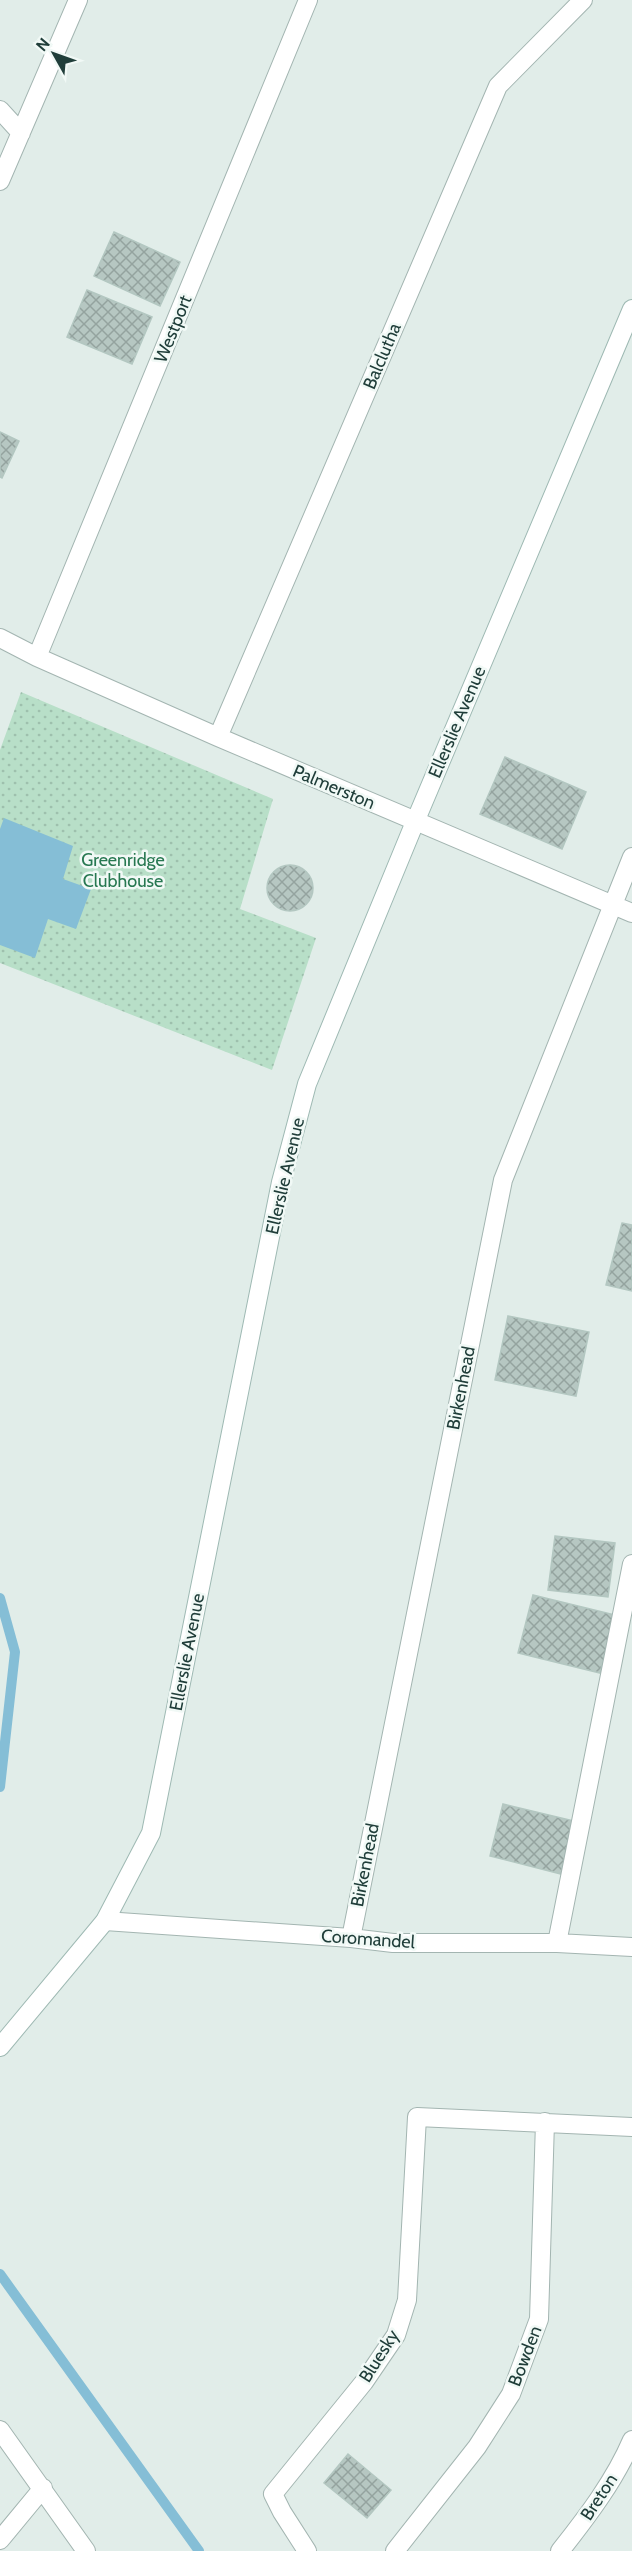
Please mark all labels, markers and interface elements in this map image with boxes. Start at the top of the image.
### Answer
north arrow [24,24,84,84]
text: N [32,34,54,55]
street label: Westport [150,292,196,366]
street label: Balclutha [358,319,406,392]
street label: Ellerslie Avenue [424,663,490,781]
street label: Palmerston [290,760,378,814]
park label: Greenridge Clubhouse [81,849,165,892]
street label: Ellerslie Avenue [261,1115,309,1237]
street label: Birkenhead [442,1344,480,1432]
street label: Ellerslie Avenue [165,1591,209,1713]
street label: Birkenhead [346,1821,384,1909]
street label: Coromandel [320,1925,416,1953]
street label: Bowden [503,2323,547,2389]
street label: Bluesky [354,2326,404,2386]
street label: Breton [576,2470,622,2524]

